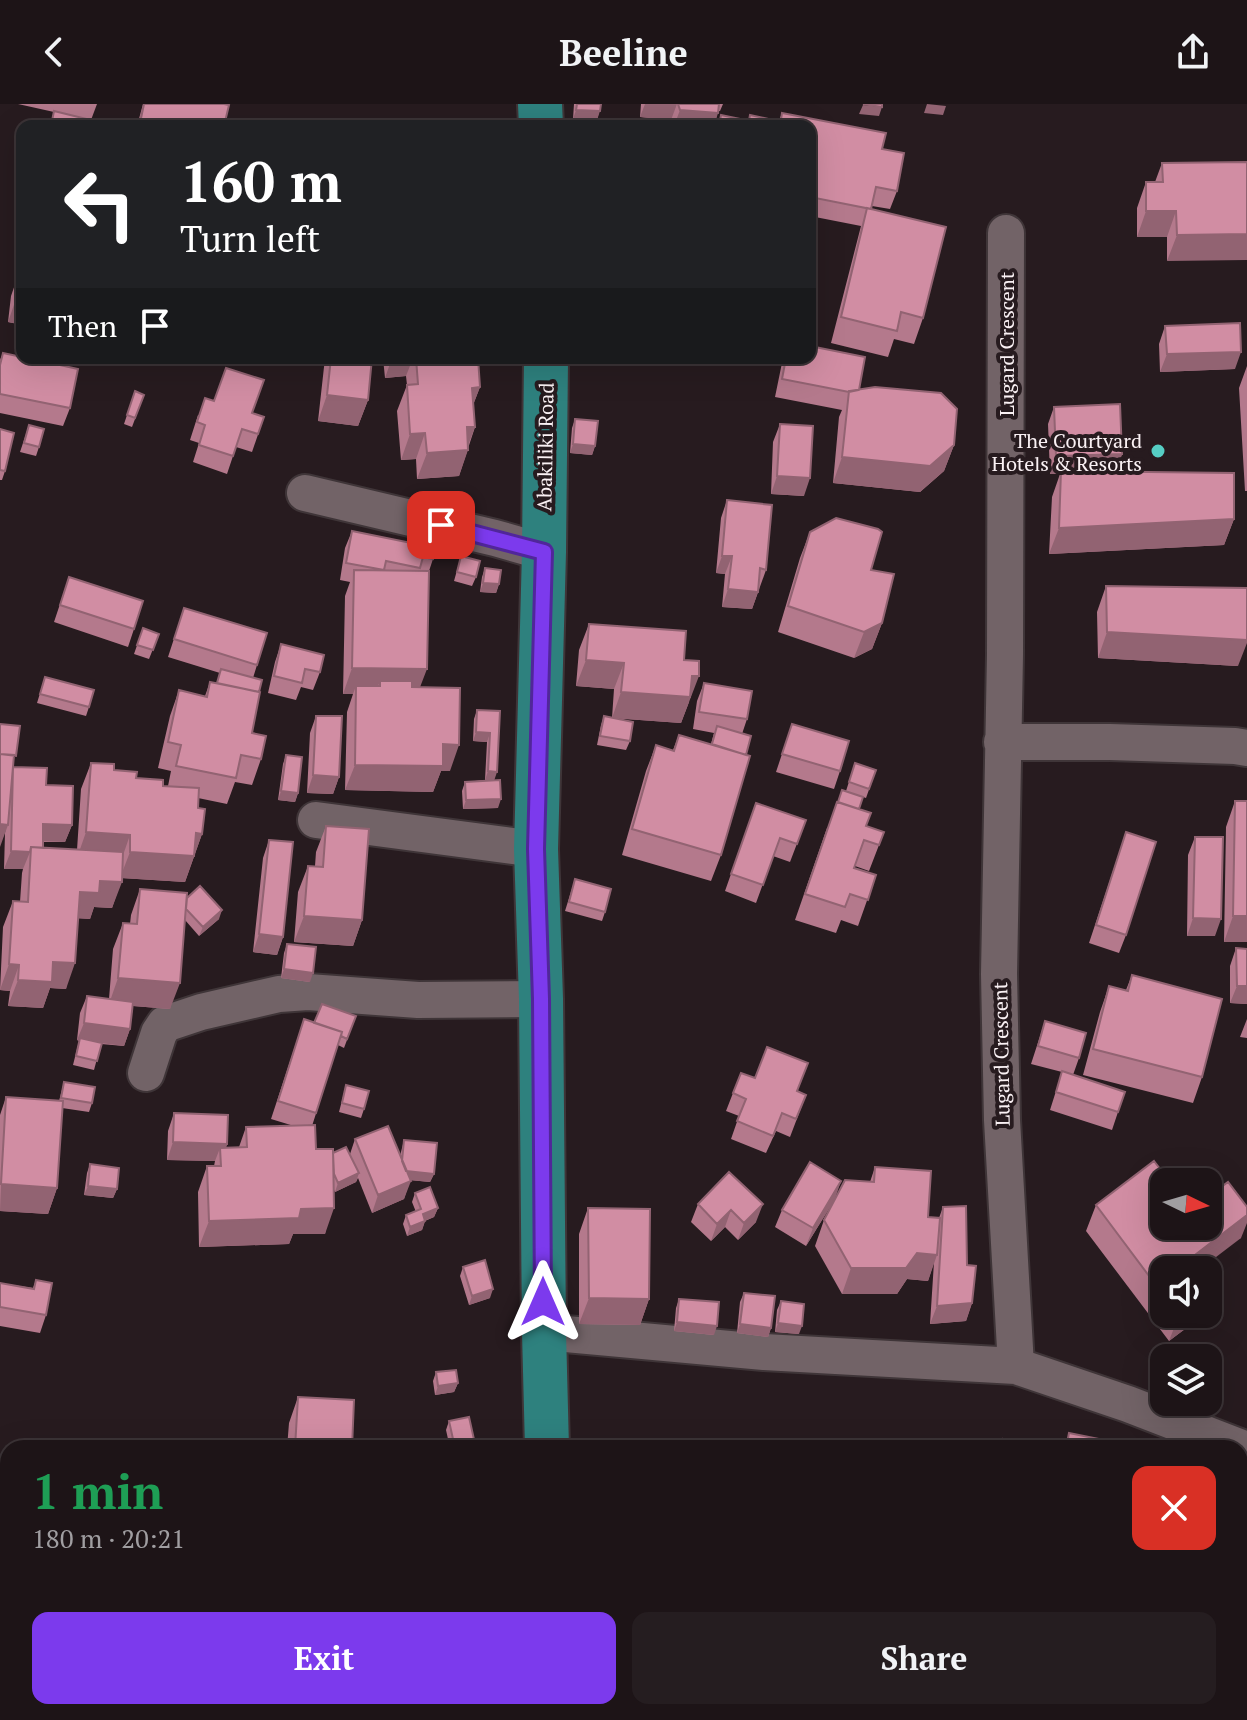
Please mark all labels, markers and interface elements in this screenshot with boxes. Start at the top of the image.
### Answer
text: Beeline [559,29,688,76]
icon: back [32,30,76,74]
icon: share [1171,30,1215,74]
text: 160 m [180,144,342,218]
icon: left [48,152,152,256]
text: Turn left [180,215,320,262]
street label: Lugard Crescent [993,271,1020,416]
icon: arrive [133,304,177,348]
text: Then [48,306,117,346]
street label: Abakiliki Road [530,382,560,512]
place label: The Courtyard Hotels & Resorts [991,427,1142,477]
marker: The Courtyard Hotels & Resorts [1149,442,1167,460]
pin [407,491,475,559]
icon: arrive [419,503,463,547]
street label: Lugard Crescent [986,981,1016,1126]
north arrow [1150,1168,1222,1240]
map controls [1150,1168,1222,1416]
button: sound [1150,1256,1222,1328]
position arrow [501,1260,585,1344]
button: layers [1150,1344,1222,1416]
text: 1 min [32,1459,163,1523]
button: close [1132,1466,1216,1550]
text: 180 m · 20:21 [32,1521,185,1555]
button: Exit [32,1612,616,1704]
button: Share [632,1612,1216,1704]

